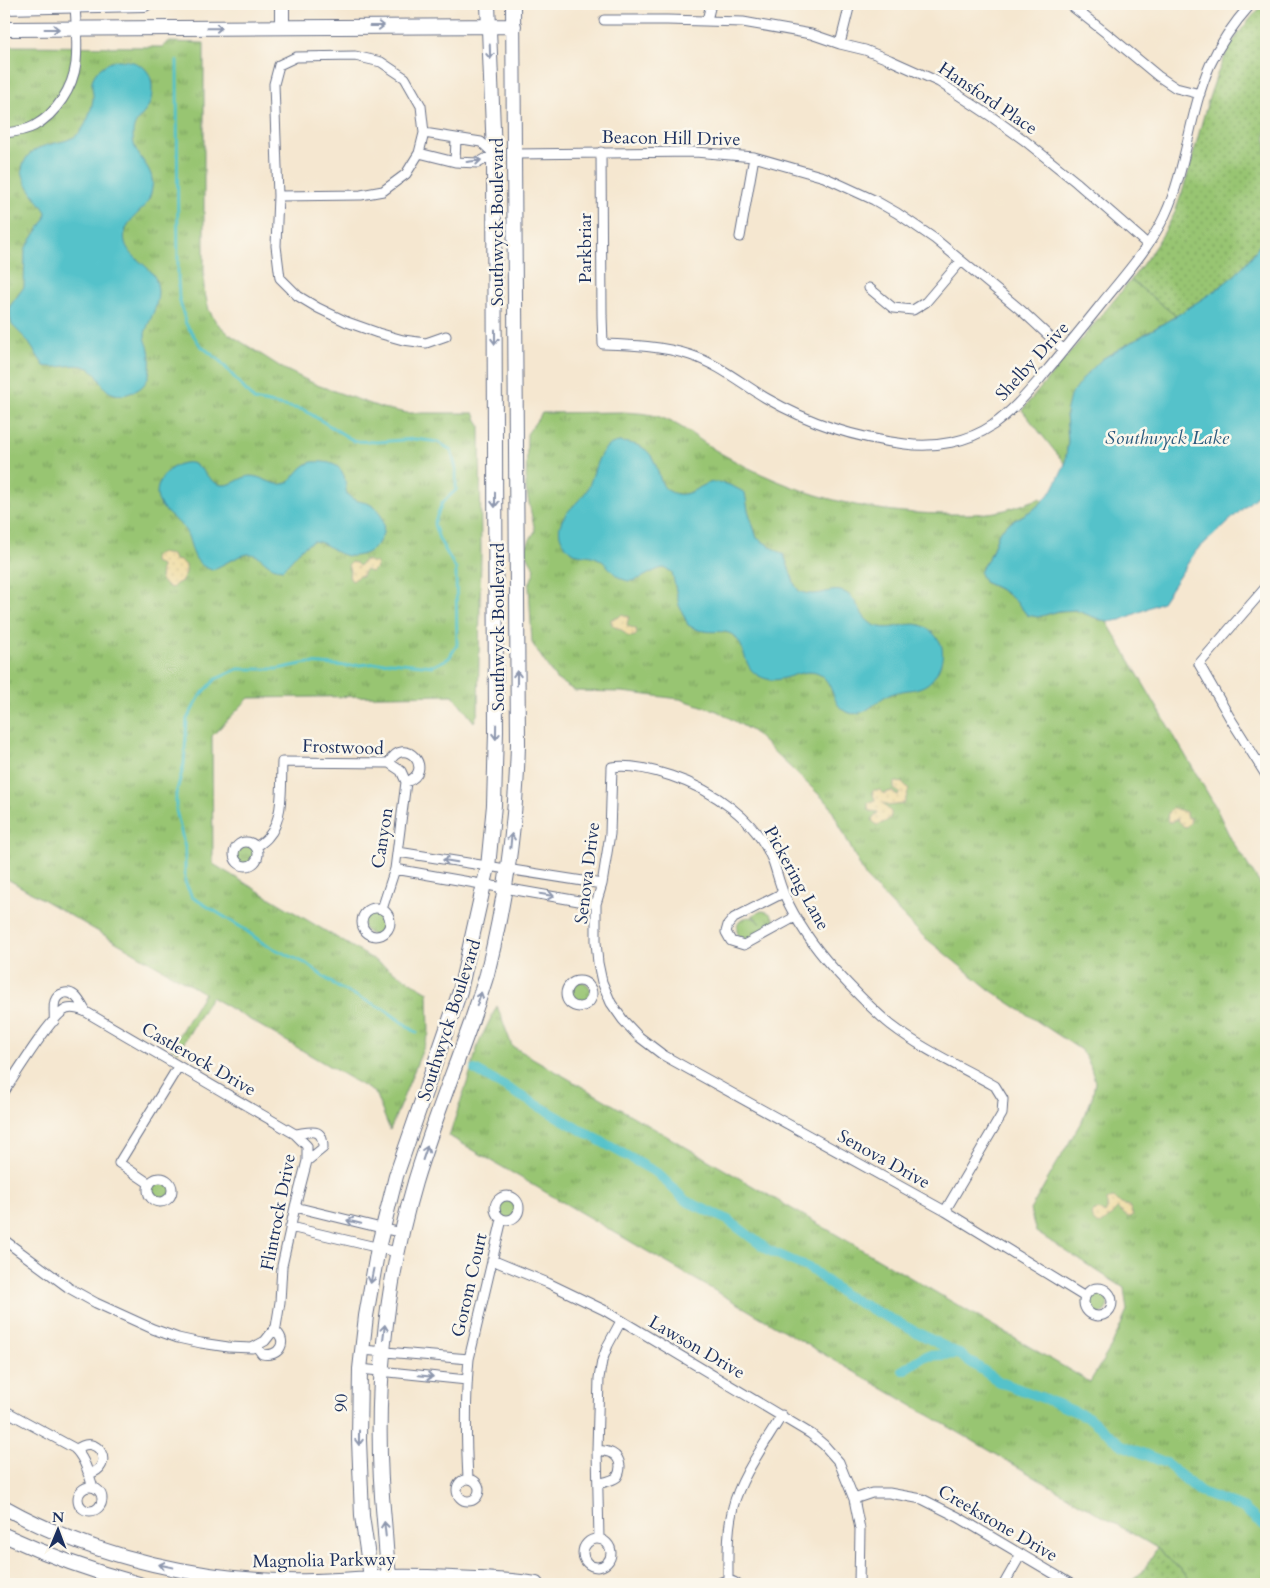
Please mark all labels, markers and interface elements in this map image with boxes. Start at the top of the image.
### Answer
one-way arrow [369,21,385,31]
one-way arrow [206,23,223,33]
one-way arrow [44,24,60,34]
one-way arrow [485,44,494,60]
street label: Hansford Place [933,56,1042,141]
street label: Beacon Hill Drive [601,125,741,152]
street label: Southwyck Boulevard [485,137,510,306]
one-way arrow [466,156,482,166]
street label: Parkbriar [573,212,598,283]
street label: Shelby Drive [990,316,1075,407]
one-way arrow [490,329,500,345]
water label: Southwyck Lake [1105,425,1230,451]
one-way arrow [490,492,500,508]
street label: Southwyck Boulevard [486,542,511,711]
one-way arrow [512,671,522,687]
one-way arrow [491,724,501,740]
street label: Frostwood [302,734,385,761]
street label: Canyon [365,805,400,870]
street label: Senova Drive [569,821,606,925]
street label: Pickering Lane [758,822,836,935]
one-way arrow [506,833,516,849]
one-way arrow [442,855,458,865]
one-way arrow [539,891,555,901]
street label: Southwyck Boulevard [412,936,488,1104]
one-way arrow [474,992,484,1008]
street label: Castlerock Drive [137,1016,261,1102]
street label: Senova Drive [833,1124,935,1195]
one-way arrow [421,1146,430,1161]
street label: Flintrock Drive [255,1152,302,1273]
one-way arrow [347,1217,363,1226]
street label: Gorom Court [445,1230,494,1340]
one-way arrow [367,1268,377,1284]
street label: Lawson Drive [644,1310,750,1385]
one-way arrow [379,1324,389,1340]
one-way arrow [418,1371,434,1381]
street label: 90 [329,1394,354,1412]
one-way arrow [354,1430,364,1446]
street label: Creekstone Drive [933,1479,1062,1568]
north arrow [32,1506,82,1556]
text: N [52,1508,64,1527]
one-way arrow [380,1521,389,1537]
street label: Magnolia Parkway [252,1547,396,1574]
one-way arrow [158,1561,174,1570]

